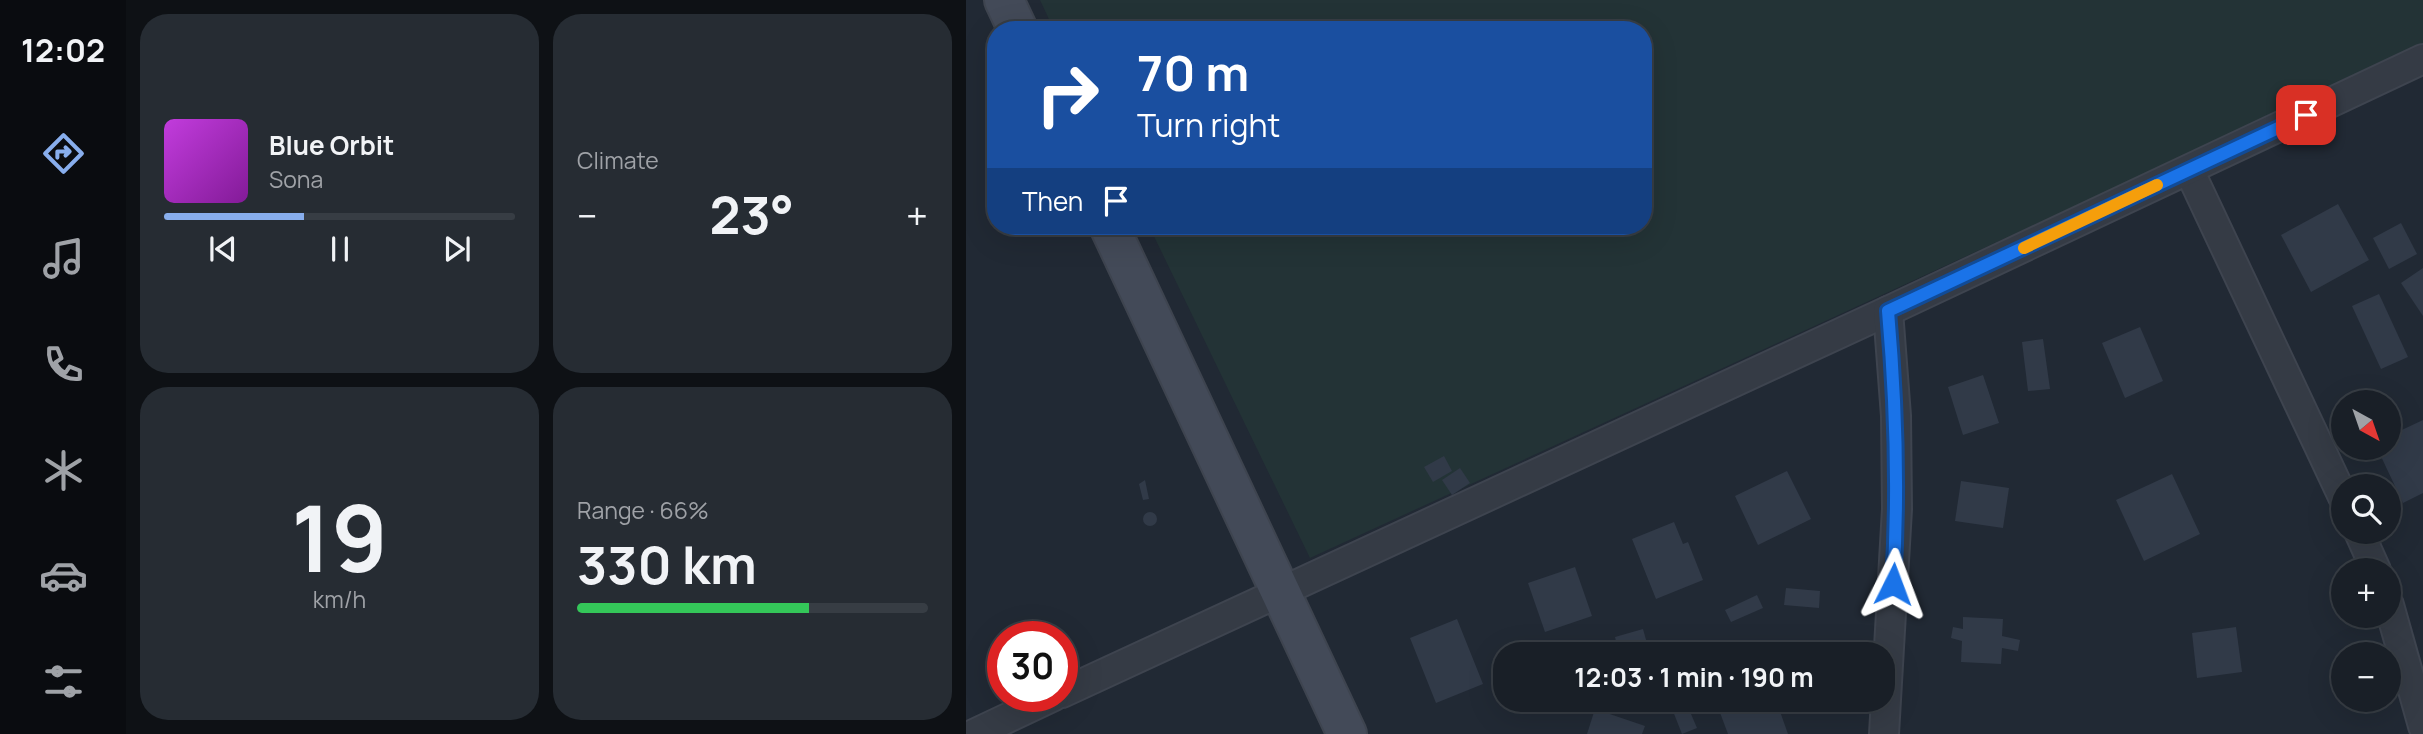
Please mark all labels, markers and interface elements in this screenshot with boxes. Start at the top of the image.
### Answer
text: 12:02 [21,28,105,72]
text: 70 m [1137,39,1249,106]
icon: right [1022,49,1113,140]
pin [2276,85,2336,145]
icon: arrive [2287,96,2325,134]
text: Turn right [1137,103,1280,147]
text: Blue Orbit [269,127,394,163]
icon: directions [39,129,88,178]
text: Climate [577,144,659,176]
text: Sona [269,163,323,195]
text: 23° [710,179,794,250]
icon: arrive [1097,182,1135,220]
text: Then [1022,183,1083,219]
text: − [577,189,598,241]
text: + [906,189,928,241]
icon: previous [204,230,242,268]
icon: pause [321,230,359,268]
icon: next [438,230,476,268]
icon: music [39,234,88,283]
icon: phone [39,340,88,389]
north arrow [2331,390,2401,460]
map controls [2331,390,2401,712]
icon: climate [39,446,88,495]
button: search [2331,474,2401,544]
text: 19 [291,475,388,599]
text: Range · 66% [577,494,709,526]
text: 330 km [577,529,757,600]
position arrow [1856,547,1930,621]
icon: car [39,551,88,600]
button: + [2331,558,2401,628]
text: km/h [313,583,366,615]
speed limit sign: 30 [987,621,1078,712]
button: − [2331,642,2401,712]
icon: filters [39,657,88,706]
text: 12:03 · 1 min · 190 m [1574,659,1814,695]

